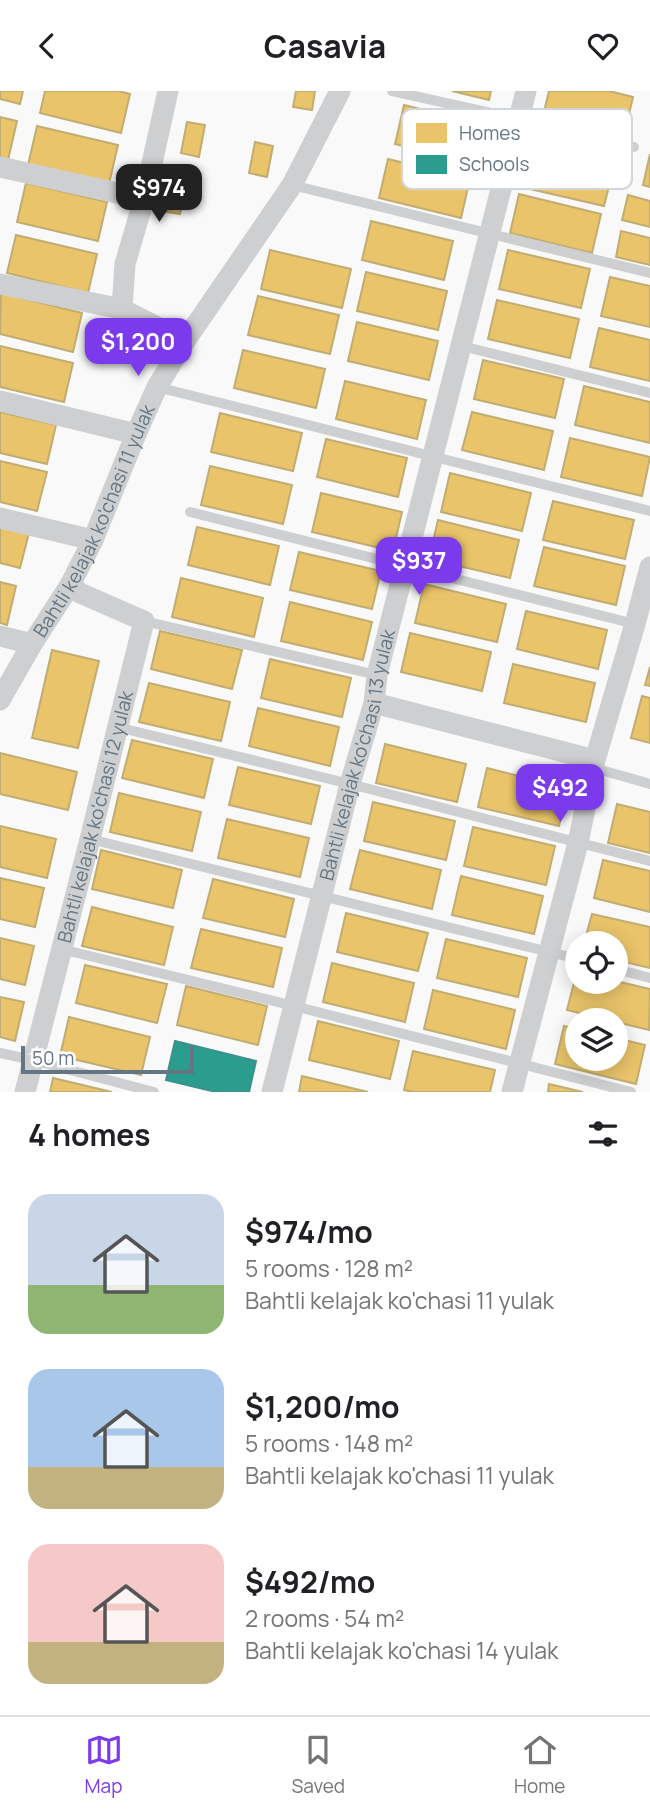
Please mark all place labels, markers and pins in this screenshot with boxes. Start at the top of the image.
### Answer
pin: $974 [118,165,200,224]
pin: $1,200 [81,319,195,378]
pin: $937 [378,538,460,597]
pin: $492 [519,765,601,824]

